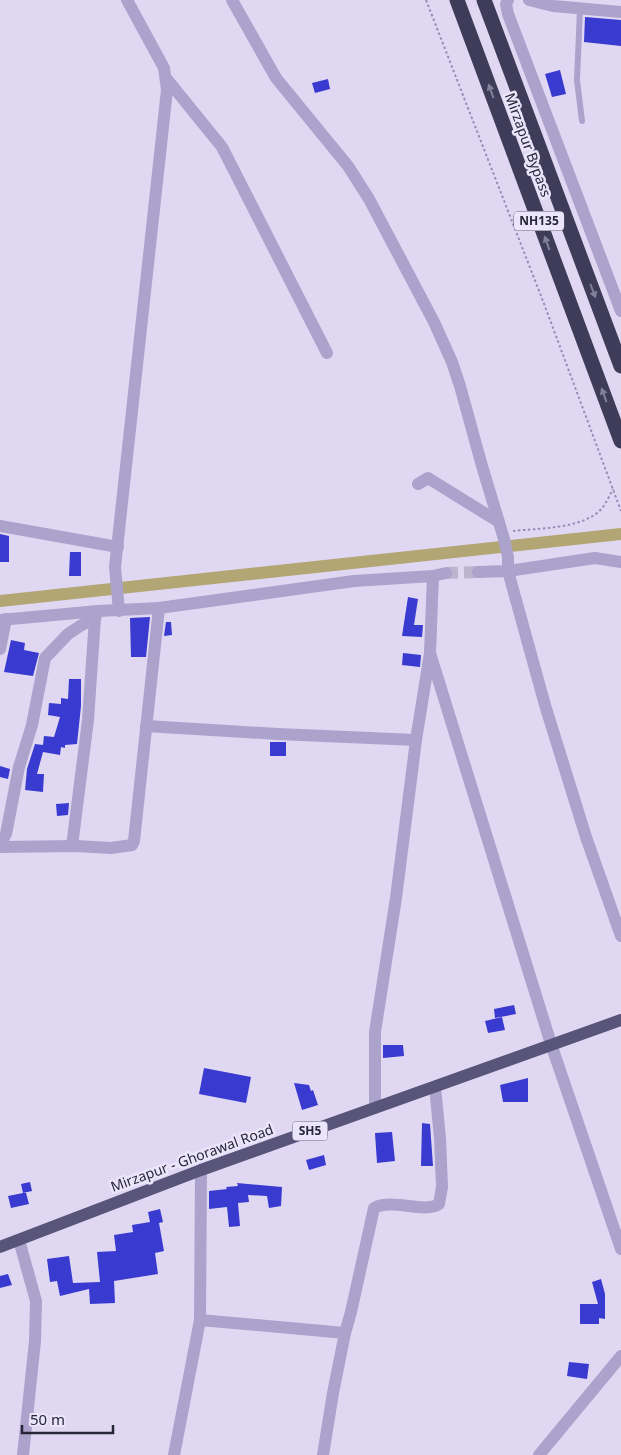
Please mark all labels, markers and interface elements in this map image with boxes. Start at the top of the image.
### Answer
one-way arrow [486,84,494,98]
street label: Mirzapur Bypass [501,90,556,200]
road number: NH135 [514,212,564,230]
one-way arrow [543,235,551,250]
one-way arrow [590,284,597,299]
one-way arrow [600,388,607,403]
street label: Mirzapur - Ghorawal Road [108,1119,276,1196]
road number: SH5 [292,1122,328,1140]
scale bar [22,1402,114,1434]
text: 50 m [30,1409,65,1429]

